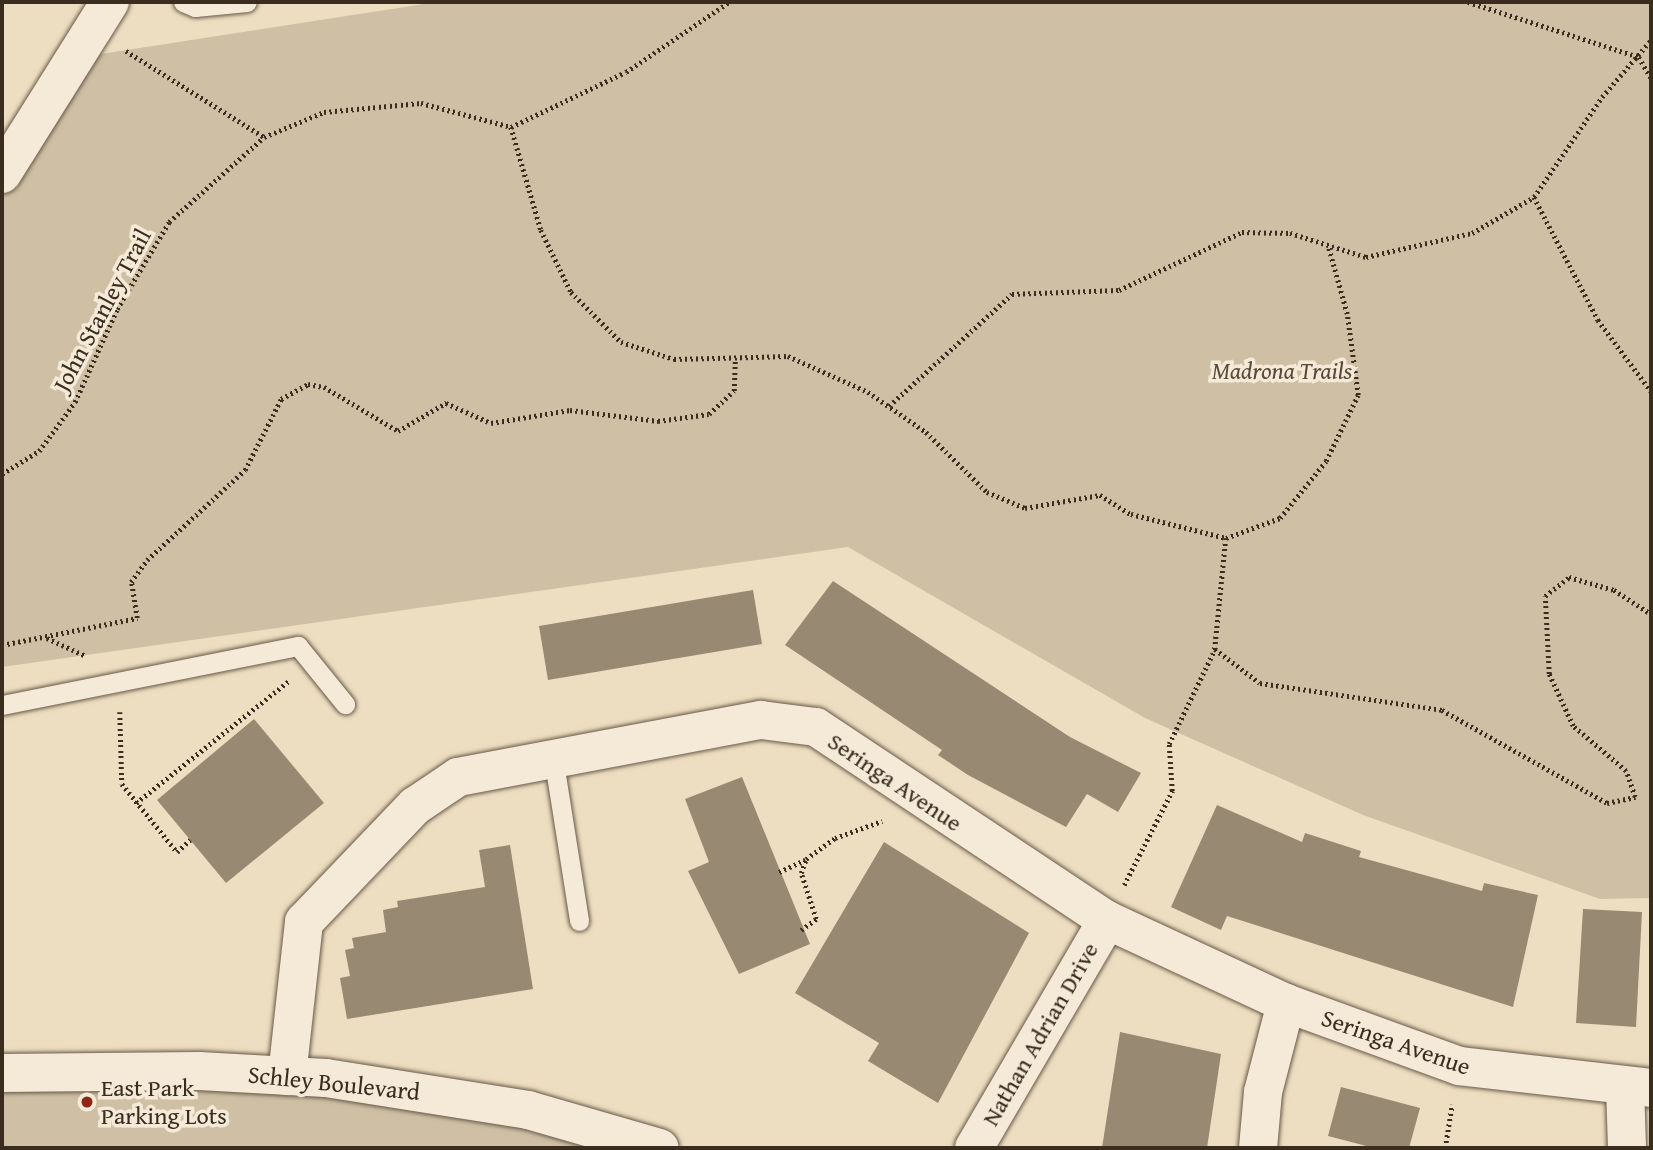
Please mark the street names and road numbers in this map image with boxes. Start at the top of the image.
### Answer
street label: John Stanley Trail [47,224,157,396]
street label: Seringa Avenue [823,727,967,837]
street label: Nathan Adrian Drive [976,937,1104,1131]
street label: Seringa Avenue [1318,1003,1474,1081]
street label: Schley Boulevard [247,1060,421,1106]

